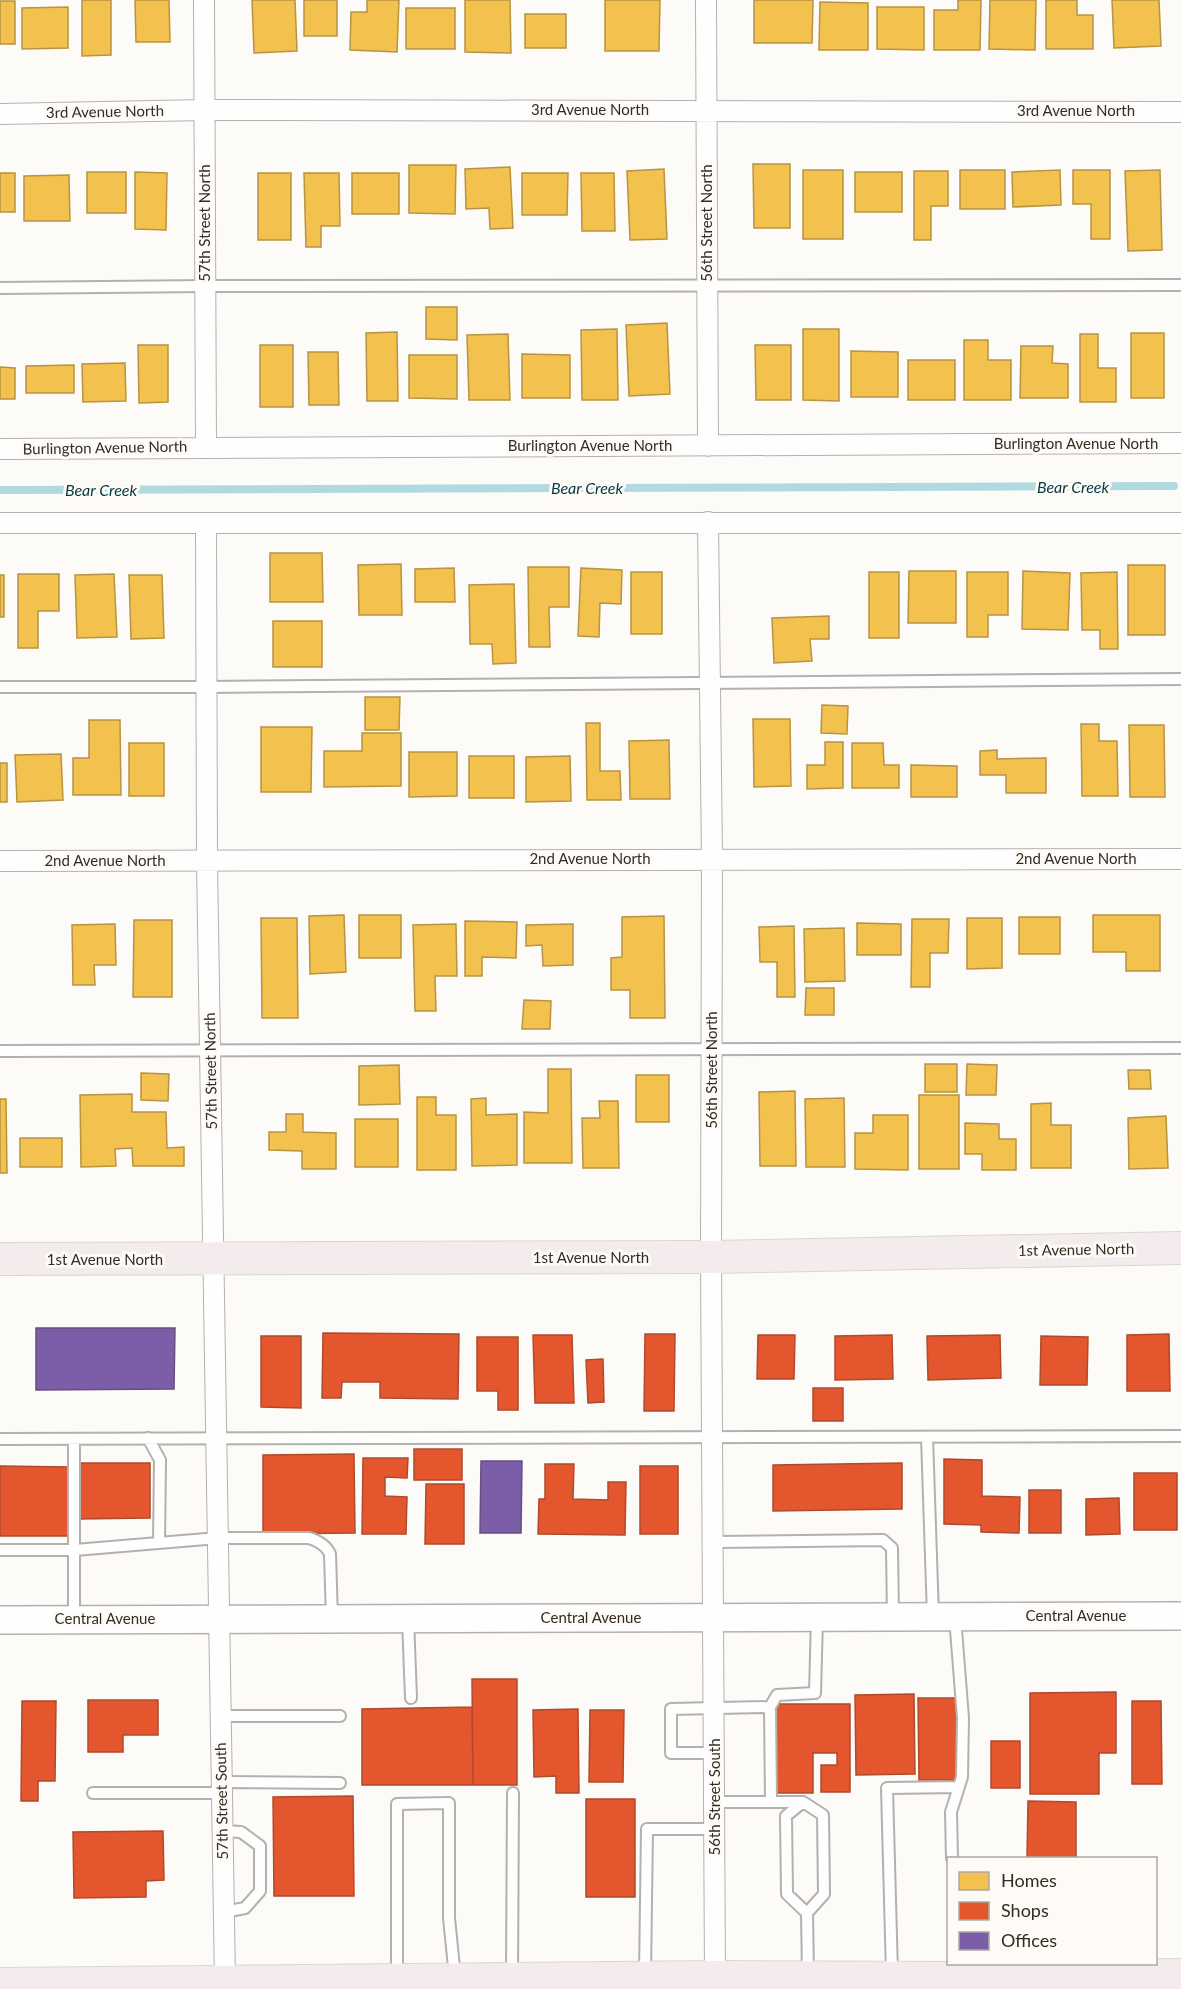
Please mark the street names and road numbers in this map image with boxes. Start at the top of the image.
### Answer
street label: 3rd Avenue North [531,100,649,118]
street label: 3rd Avenue North [46,101,164,121]
street label: 3rd Avenue North [1017,101,1135,119]
street label: 57th Street North [195,164,213,282]
street label: 56th Street North [697,164,715,282]
street label: Burlington Avenue North [994,434,1158,452]
street label: Burlington Avenue North [508,436,672,454]
street label: Burlington Avenue North [23,437,187,457]
street label: 2nd Avenue North [529,849,651,867]
street label: 2nd Avenue North [1015,849,1137,867]
street label: 2nd Avenue North [44,851,166,869]
street label: 56th Street North [702,1011,720,1129]
street label: 57th Street North [200,1012,220,1130]
street label: 1st Avenue North [1018,1239,1134,1259]
street label: 1st Avenue North [533,1248,649,1266]
street label: 1st Avenue North [47,1250,163,1268]
street label: Central Avenue [1026,1606,1126,1624]
street label: Central Avenue [541,1608,641,1626]
street label: Central Avenue [55,1609,155,1627]
street label: 56th Street South [705,1738,723,1856]
street label: 57th Street South [211,1742,231,1860]

